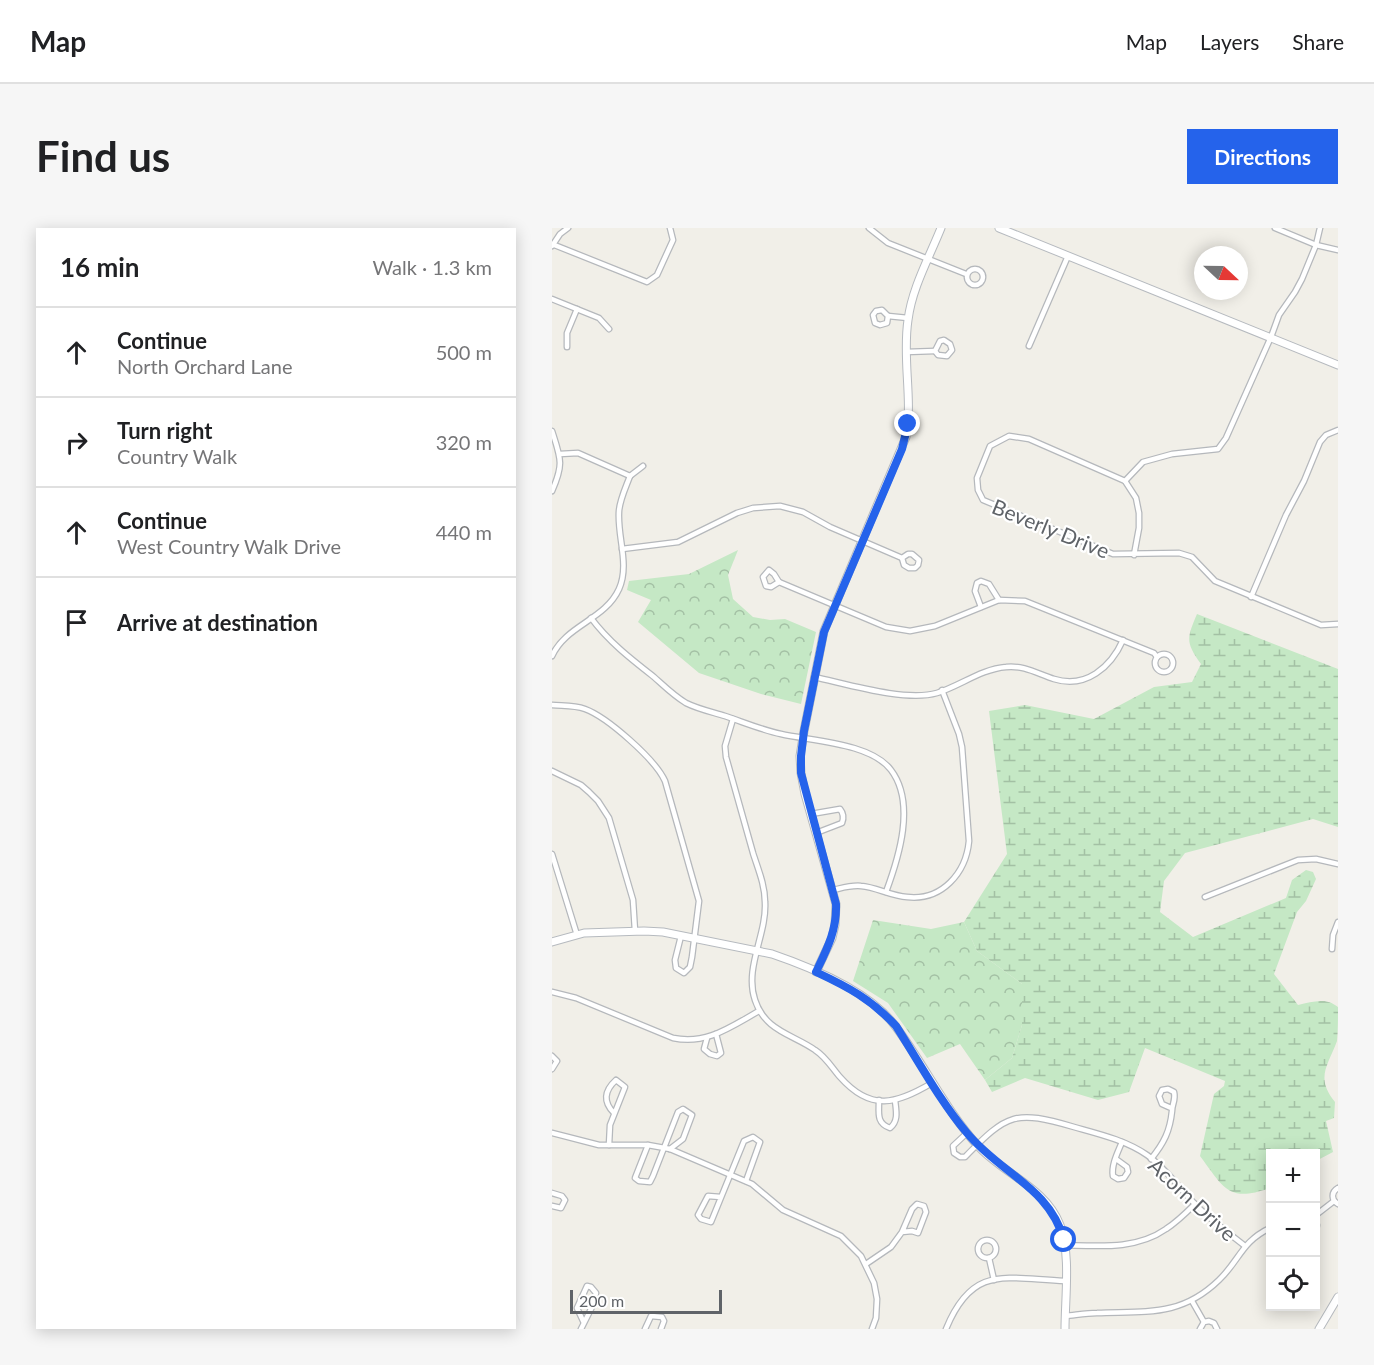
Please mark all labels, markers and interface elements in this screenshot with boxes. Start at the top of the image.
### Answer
text: Map [30,24,86,58]
text: Map [1126,29,1167,54]
text: Layers [1200,29,1259,54]
text: Share [1292,29,1344,54]
button: Directions [1187,129,1338,184]
text: Find us [36,131,170,181]
north arrow [1194,246,1248,300]
text: 16 min [60,251,140,283]
text: Walk · 1.3 km [373,255,492,279]
text: Continue [117,327,207,354]
icon: ahead [60,336,93,369]
text: 500 m [436,340,492,364]
text: North Orchard Lane [117,354,293,378]
route end [894,410,920,436]
text: Turn right [117,417,212,444]
icon: right [60,426,93,459]
text: 320 m [436,430,492,454]
text: Country Walk [117,444,237,468]
street label: Beverly Drive [989,493,1113,563]
text: Continue [117,507,207,534]
icon: ahead [60,516,93,549]
text: 440 m [436,520,492,544]
text: West Country Walk Drive [117,534,341,558]
icon: arrive [60,606,93,639]
text: Arrive at destination [117,609,318,636]
map controls [1266,1149,1320,1311]
button: + [1266,1149,1320,1203]
street label: Acorn Drive [1144,1152,1242,1246]
button: − [1266,1203,1320,1257]
route start [1050,1226,1076,1252]
button: locate [1266,1257,1320,1311]
scale bar [570,1287,722,1314]
text: 200 m [579,1291,624,1310]

